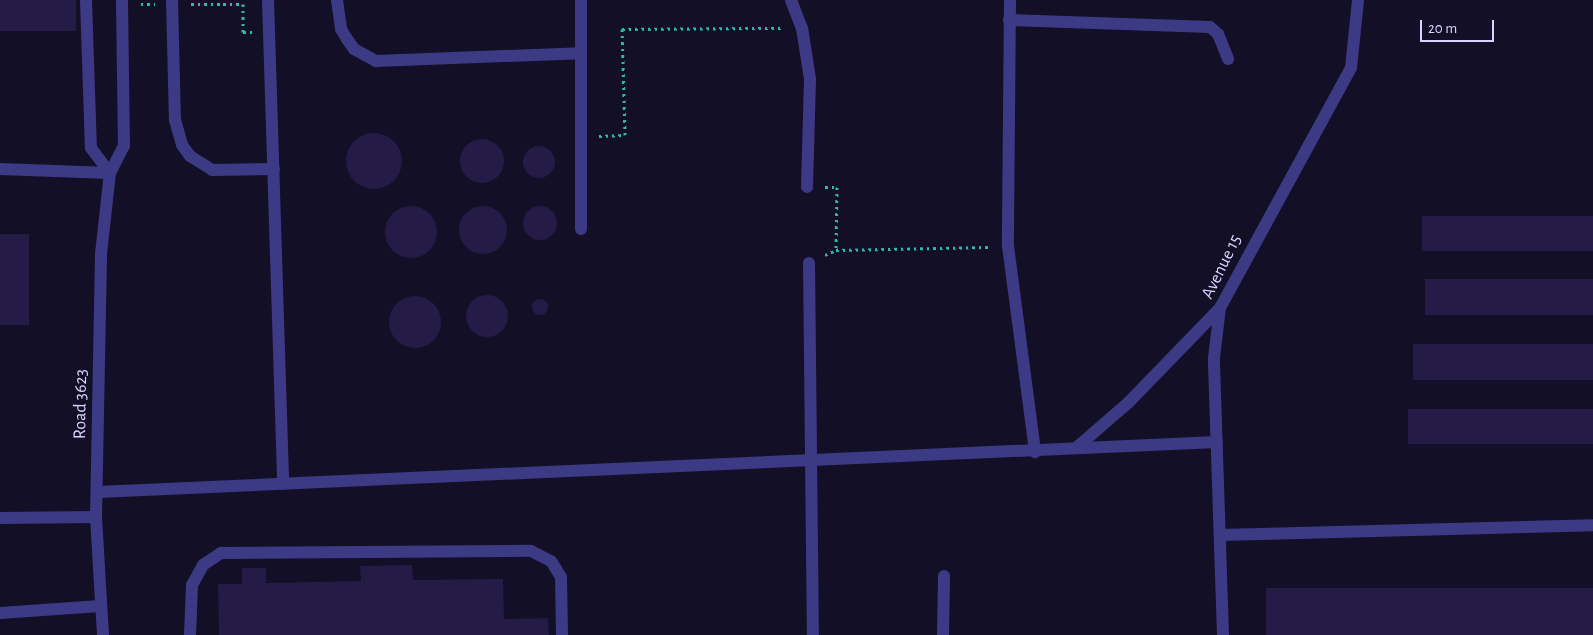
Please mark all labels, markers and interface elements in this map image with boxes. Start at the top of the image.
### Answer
scale bar [1423,10,1497,42]
text: 20 m [1428,21,1457,36]
street label: Avenue 15 [1197,231,1247,303]
street label: Road 3623 [70,369,92,439]

